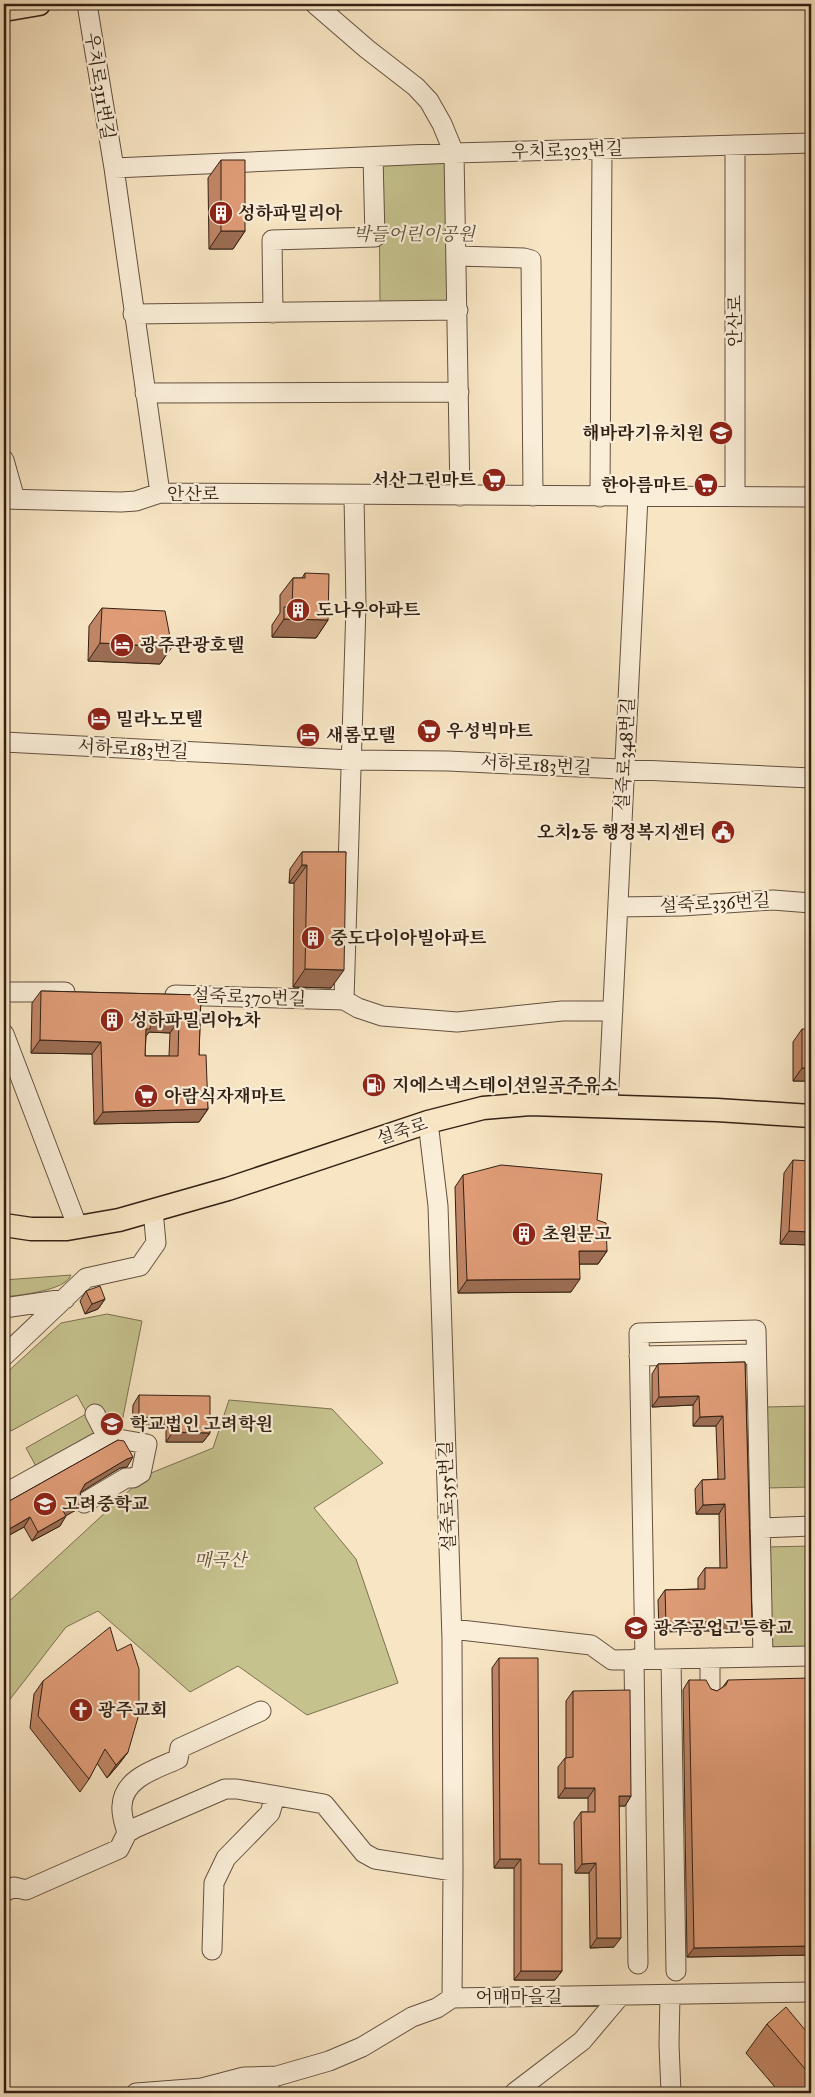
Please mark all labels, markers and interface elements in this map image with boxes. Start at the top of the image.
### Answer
street label: 우치로311번길 [81,31,119,141]
street label: 우치로303번길 [511,137,623,163]
building icon: 성하파밀리아 [208,200,234,226]
place label: 성하파밀리아 [238,202,343,224]
park label: 박들어린이공원 [353,223,476,245]
street label: 안산로 [724,295,746,347]
school or university icon: 해바라기유치원 [708,420,734,446]
place label: 해바라기유치원 [582,422,704,444]
supermarket icon: 서산그린마트 [481,467,507,493]
place label: 서산그린마트 [372,469,477,491]
supermarket icon: 한아름마트 [693,472,719,498]
place label: 한아름마트 [601,474,689,496]
street label: 안산로 [167,483,219,505]
building icon: 도나우아파트 [285,597,311,623]
place label: 도나우아파트 [316,599,421,621]
hotel icon: 광주관광호텔 [109,632,135,658]
place label: 광주관광호텔 [140,634,244,656]
street label: 설죽로348번길 [611,697,639,811]
hotel icon: 밀라노모텔 [86,706,112,732]
place label: 밀라노모텔 [116,708,203,730]
supermarket icon: 우성빅마트 [416,718,442,744]
place label: 우성빅마트 [446,720,534,742]
hotel icon: 새롬모텔 [295,722,321,748]
place label: 새롬모텔 [326,724,396,746]
street label: 서하로183번길 [77,735,189,763]
street label: 서하로183번길 [480,751,592,779]
public building icon: 오치2동 행정복지센터 [710,819,736,845]
place label: 오치2동 행정복지센터 [537,821,706,843]
street label: 설죽로336번길 [659,889,771,917]
building icon: 중도다이아빌아파트 [300,925,326,951]
place label: 중도다이아빌아파트 [330,927,487,949]
street label: 설죽로370번길 [192,984,306,1010]
building icon: 성하파밀리아2차 [99,1007,125,1033]
place label: 성하파밀리아2차 [130,1009,261,1031]
fuel station icon: 지에스넥스테이션일곡주유소 [361,1072,387,1098]
place label: 지에스넥스테이션일곡주유소 [392,1074,619,1096]
supermarket icon: 아람식자재마트 [133,1083,159,1109]
place label: 아람식자재마트 [164,1085,286,1107]
street label: 설죽로 [374,1112,430,1150]
building icon: 초원문고 [511,1221,537,1247]
place label: 초원문고 [542,1223,612,1245]
school or university icon: 학교법인 고려학원 [99,1411,125,1437]
place label: 학교법인 고려학원 [130,1413,273,1435]
street label: 설죽로355번길 [434,1440,460,1552]
school or university icon: 고려중학교 [32,1491,58,1517]
place label: 고려중학교 [62,1493,150,1515]
park label: 매곡산 [194,1549,249,1571]
school or university icon: 광주공업고등학교 [623,1615,649,1641]
place label: 광주공업고등학교 [654,1617,794,1639]
church icon: 광주교회 [68,1697,94,1723]
place label: 광주교회 [98,1699,168,1721]
street label: 어매마을길 [476,1986,562,2008]

